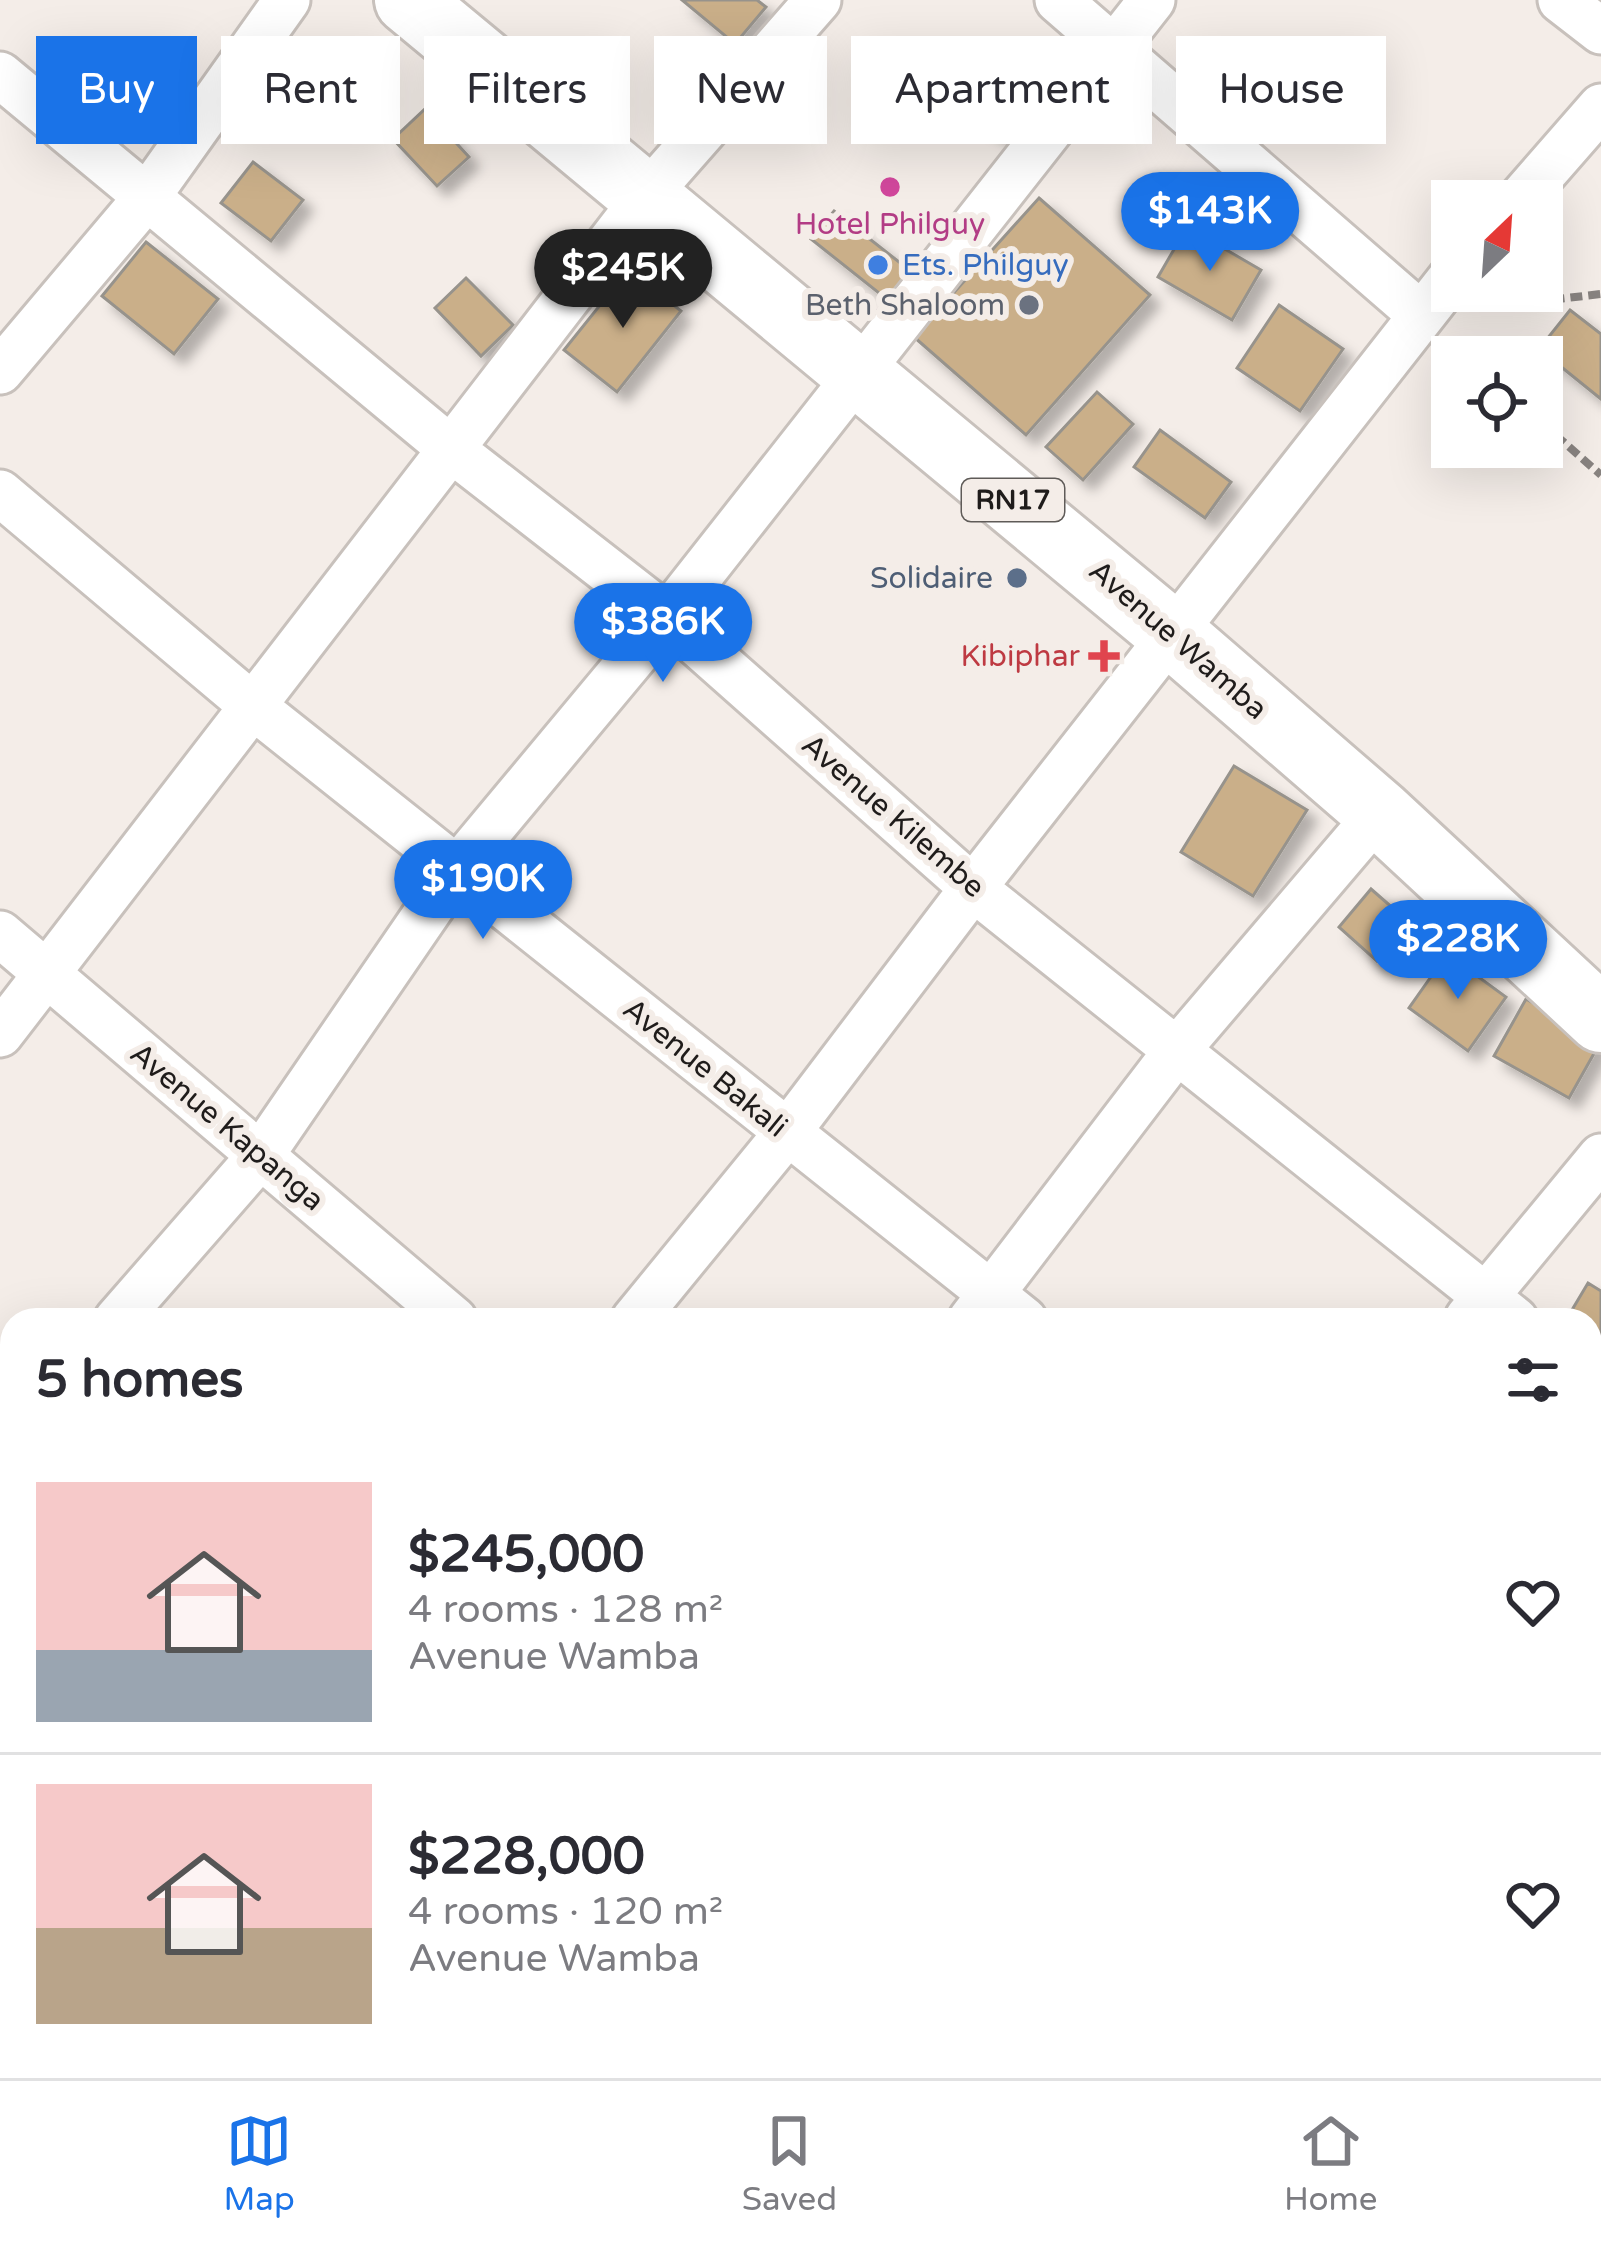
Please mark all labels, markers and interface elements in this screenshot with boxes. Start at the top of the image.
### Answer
chip: Buy [36,36,197,144]
chip: Rent [221,36,400,144]
chip: Filters [424,36,630,144]
chip: New [654,36,827,144]
chip: Apartment [851,36,1152,144]
chip: House [1176,36,1386,144]
pin: $143K [1126,172,1294,274]
marker: Hotel Philguy [877,174,903,200]
north arrow [1431,180,1563,312]
map controls [1431,180,1563,468]
text: $143K [1148,187,1272,234]
place label: Hotel Philguy [795,206,985,243]
pin: $245K [539,229,707,331]
text: $245K [561,244,685,291]
place label: Ets. Philguy [902,247,1069,284]
marker: Ets. Philguy [865,252,891,278]
place label: Beth Shaloom [805,287,1005,324]
marker: Beth Shaloom [1016,292,1042,318]
button: locate [1431,336,1563,468]
road number: RN17 [962,479,1064,521]
street label: Avenue Wamba [1081,552,1275,728]
place label: Solidaire [870,560,993,597]
marker: Solidaire [1004,565,1030,591]
pin: $386K [579,583,747,685]
text: $386K [601,598,725,645]
place label: Kibiphar [960,638,1080,675]
marker: Kibiphar [1091,643,1117,669]
street label: Avenue Kilembe [794,726,992,906]
pin: $190K [399,840,567,942]
text: $190K [421,855,545,902]
pin: $228K [1374,900,1542,1002]
text: $228K [1396,915,1520,962]
street label: Avenue Bakali [615,990,795,1146]
street label: Avenue Kapanga [122,1035,332,1219]
icon: filters [1500,1347,1566,1413]
text: 5 homes [36,1349,244,1411]
text: $245,000 [408,1524,644,1586]
icon: home [132,1530,276,1674]
icon: heart [1500,1569,1566,1635]
text: 4 rooms · 128 m² [408,1586,723,1633]
text: Avenue Wamba [408,1633,700,1680]
text: $228,000 [408,1826,645,1888]
icon: home [132,1832,276,1976]
icon: heart [1500,1871,1566,1937]
text: 4 rooms · 120 m² [408,1888,723,1935]
text: Avenue Wamba [408,1935,700,1982]
tab: Map [223,2108,295,2219]
tab: Saved [742,2108,837,2219]
tab: Home [1284,2108,1378,2219]

